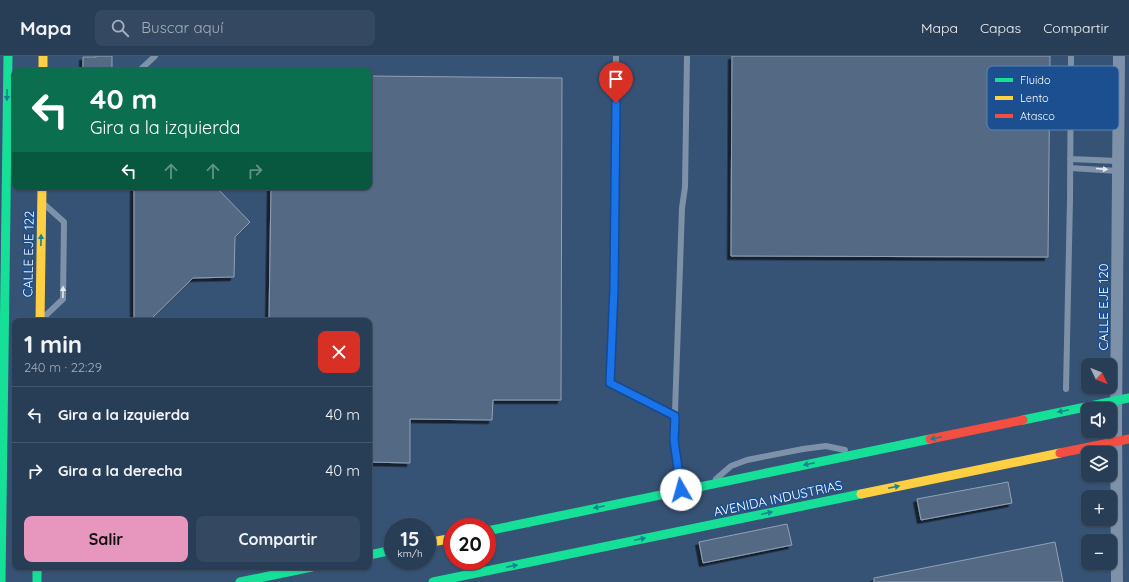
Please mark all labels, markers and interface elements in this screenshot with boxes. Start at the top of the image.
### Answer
search box [95,10,375,46]
text: Mapa [20,16,71,40]
icon: search [109,17,131,39]
text: Buscar aquí [141,18,223,37]
text: Mapa [921,19,958,37]
text: Capas [980,19,1021,37]
text: Compartir [1043,19,1109,37]
pin [599,62,633,103]
legend [987,66,1119,130]
icon: arrive [605,68,627,90]
text: Fluido [1020,73,1051,87]
text: 40 m [90,81,157,116]
icon: left [24,84,76,136]
one-way arrow [4,89,10,102]
text: Lento [1020,91,1049,105]
text: Atasco [1020,109,1055,123]
text: Gira a la izquierda [90,116,241,139]
icon: left [118,160,140,182]
icon: ahead [160,160,182,182]
icon: ahead [202,160,224,182]
icon: right [244,160,266,182]
one-way arrow [1096,166,1108,173]
street label: CALLE EJE 122 [19,211,37,297]
one-way arrow [38,233,44,246]
street label: CALLE EJE 120 [1095,263,1111,351]
one-way arrow [60,285,66,298]
text: 1 min [24,329,82,359]
button: close [318,331,360,373]
north arrow [1081,358,1117,394]
map controls [1081,358,1117,570]
text: 240 m · 22:29 [24,359,102,375]
button: sound [1081,402,1117,438]
icon: left [24,404,46,426]
text: Gira a la izquierda [58,405,190,424]
text: 40 m [325,405,360,424]
one-way arrow [1057,409,1069,415]
one-way arrow [930,435,942,441]
button: layers [1081,446,1117,482]
icon: right [24,460,46,482]
text: Gira a la derecha [58,461,183,480]
text: 40 m [325,461,360,480]
one-way arrow [803,461,815,467]
position arrow [660,469,702,511]
street label: AVENIDA INDUSTRIAS [712,477,844,519]
one-way arrow [888,484,901,490]
button: + [1081,490,1117,526]
one-way arrow [593,505,605,511]
one-way arrow [761,510,773,516]
button: Salir [24,516,188,562]
button: Compartir [196,516,360,562]
speed limit sign: 20 [444,518,496,570]
text: 15 [400,526,420,551]
button: − [1081,534,1117,570]
one-way arrow [634,536,646,542]
text: km/h [397,547,423,560]
one-way arrow [506,562,519,568]

